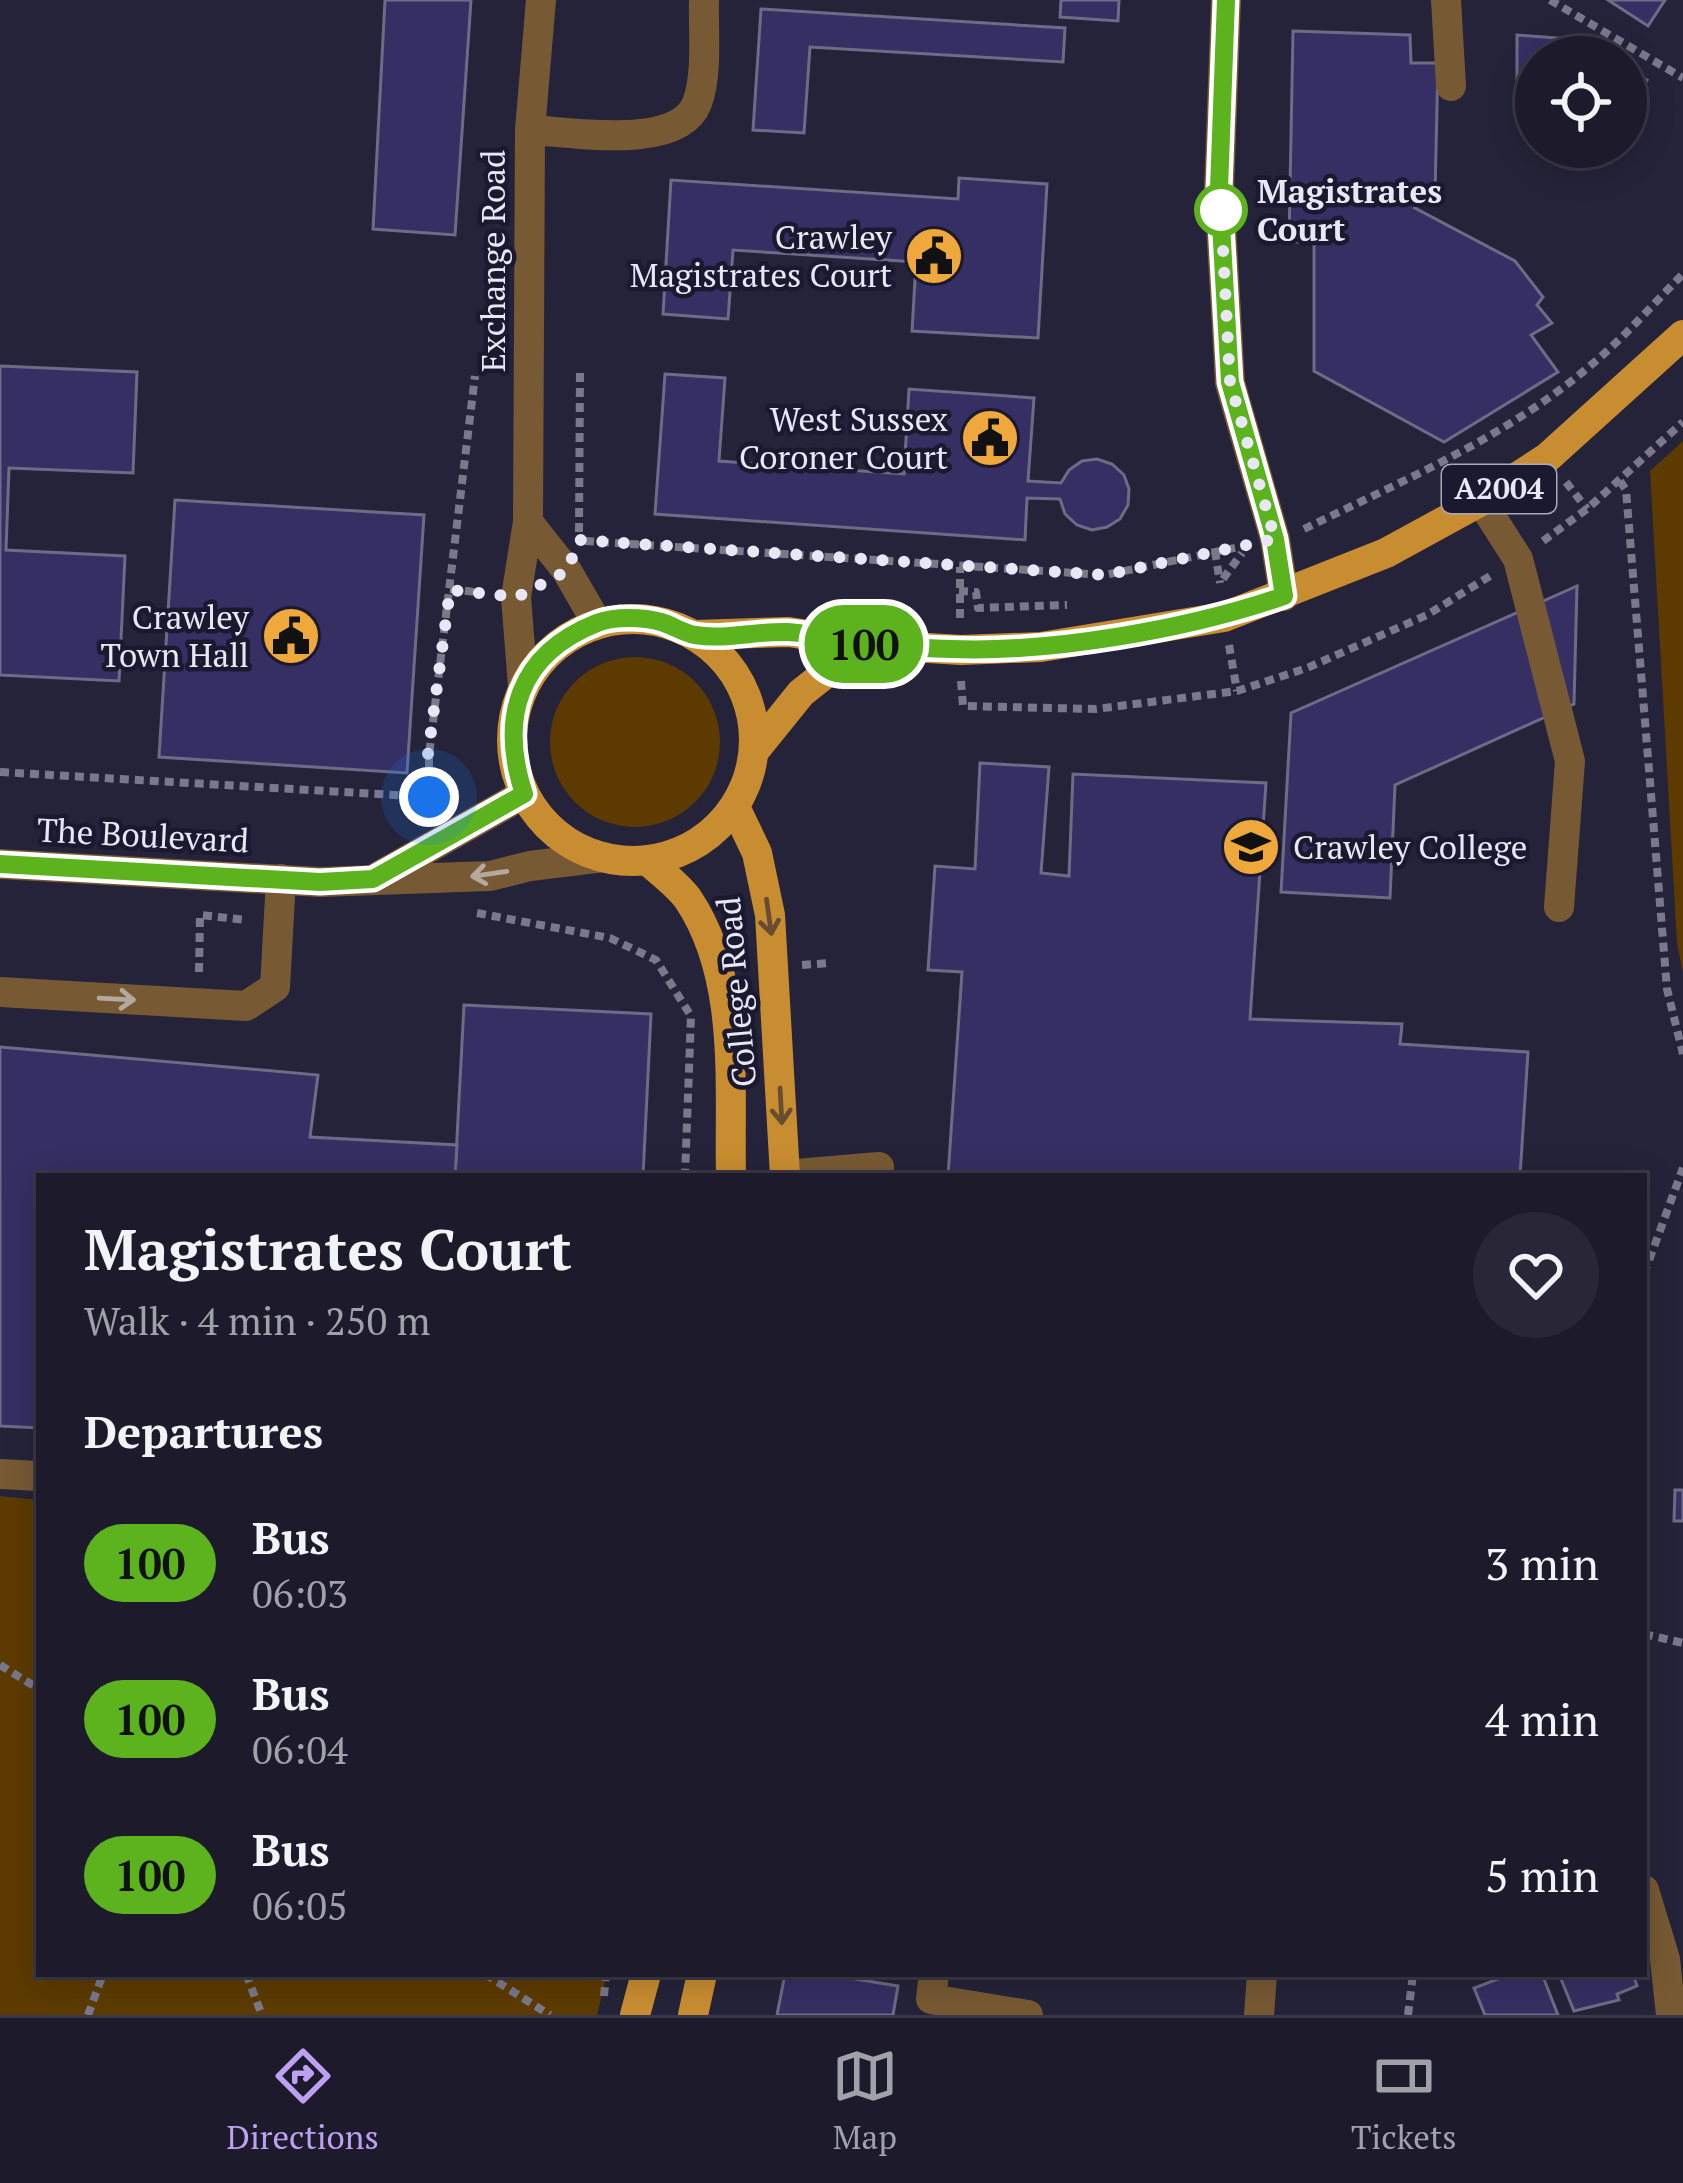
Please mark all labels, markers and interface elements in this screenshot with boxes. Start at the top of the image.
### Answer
map controls [1515,36,1647,168]
button: locate [1515,36,1647,168]
street label: Exchange Road [471,150,514,372]
place label: Magistrates Court [1257,169,1442,250]
marker: Magistrates Court [1196,185,1246,235]
place label: Crawley Magistrates Court [630,215,893,296]
public building icon: Crawley Magistrates Court [903,225,965,287]
place label: West Sussex Coroner Court [739,397,948,478]
public building icon: West Sussex Coroner Court [959,407,1021,469]
road number: A2004 [1442,465,1556,513]
place label: Crawley Town Hall [101,595,250,676]
public building icon: Crawley Town Hall [260,605,322,667]
line badge: 100 [795,605,933,683]
text: 100 [828,616,900,672]
your location [399,767,459,827]
street label: The Boulevard [36,807,250,862]
school or university icon: Crawley College [1220,816,1282,878]
place label: Crawley College [1293,825,1527,868]
one-way arrow [471,863,510,885]
street label: College Road [706,895,765,1089]
one-way arrow [758,897,781,936]
one-way arrow [97,987,136,1010]
one-way arrow [770,1086,793,1125]
text: Magistrates Court [84,1211,572,1286]
button: heart [1473,1212,1599,1338]
text: Walk · 4 min · 250 m [84,1294,430,1346]
text: Departures [84,1401,323,1461]
text: Bus [252,1507,330,1567]
text: 3 min [1485,1533,1599,1593]
text: 100 [114,1535,186,1591]
text: 06:03 [252,1567,348,1619]
text: Bus [252,1663,330,1723]
text: 4 min [1485,1689,1599,1749]
text: 100 [114,1691,186,1747]
text: 06:04 [252,1723,348,1775]
text: Bus [252,1819,330,1879]
text: 5 min [1485,1845,1599,1905]
text: 100 [114,1847,186,1903]
text: 06:05 [252,1879,348,1931]
tab: Directions [227,2043,379,2158]
tab: Map [832,2043,898,2158]
tab: Tickets [1351,2043,1456,2158]

